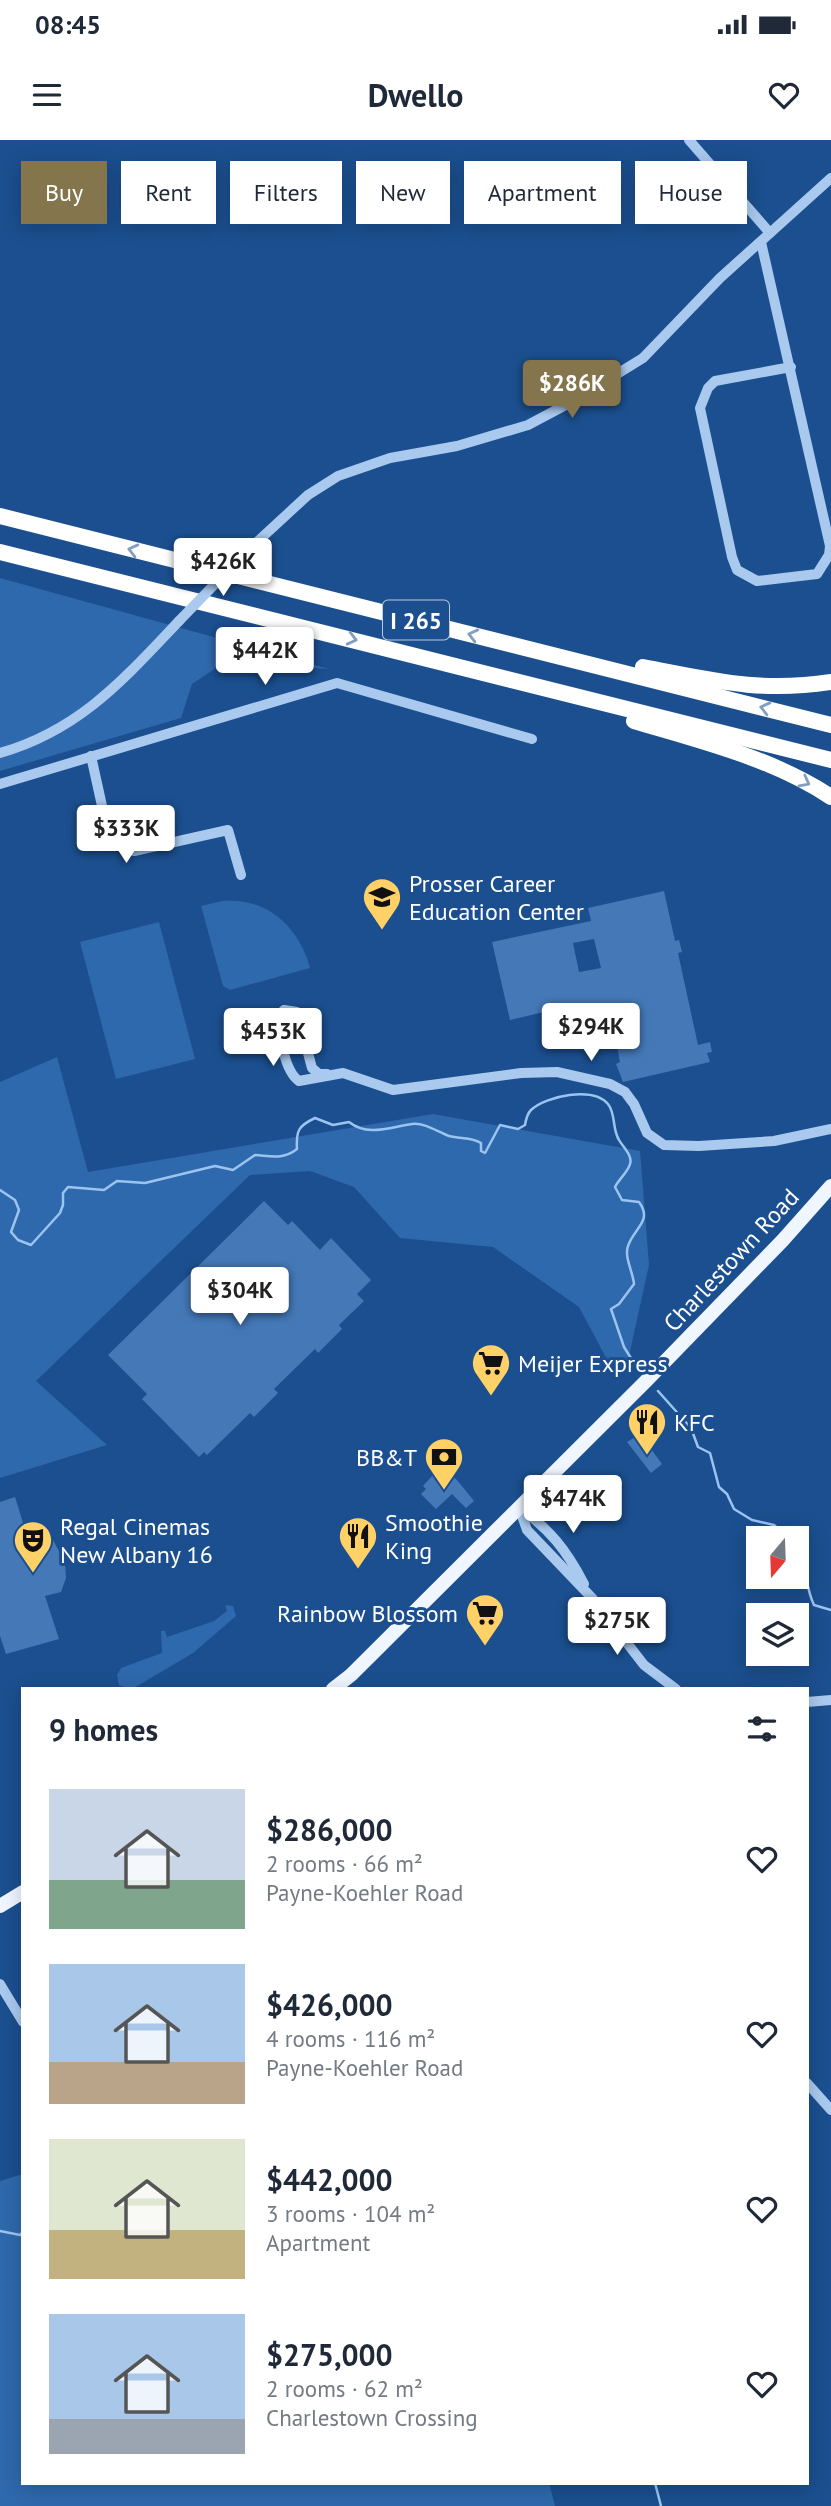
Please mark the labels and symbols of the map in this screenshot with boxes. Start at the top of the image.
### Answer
pin: $286K [523,360,621,420]
pin: $426K [174,538,272,598]
one-way arrow [128,544,140,558]
road number: I 265 [383,600,449,640]
pin: $442K [216,628,314,687]
one-way arrow [467,629,479,643]
one-way arrow [346,631,358,646]
one-way arrow [759,702,771,716]
one-way arrow [798,773,810,787]
pin: $333K [77,806,175,865]
place label: Prosser Career Education Center [409,868,584,927]
school or university icon: Prosser Career Education Center [361,876,403,931]
pin: $294K [542,1004,640,1063]
pin: $453K [224,1009,322,1068]
street label: Charlestown Road [657,1182,805,1338]
pin: $304K [191,1268,289,1327]
supermarket icon: Meijer Express [470,1342,512,1397]
place label: Meijer Express [518,1348,668,1379]
restaurant icon: KFC [626,1401,668,1456]
place label: KFC [674,1407,715,1438]
bank icon: BB&T [423,1436,465,1491]
place label: BB&T [356,1442,417,1473]
pin: $474K [524,1476,622,1535]
place label: Smoothie King [385,1507,483,1566]
place label: Regal Cinemas New Albany 16 [60,1511,213,1570]
restaurant icon: Smoothie King [337,1515,379,1570]
theatre icon: Regal Cinemas New Albany 16 [12,1519,54,1574]
north arrow [746,1526,808,1589]
supermarket icon: Rainbow Blossom [464,1592,506,1647]
place label: Rainbow Blossom [277,1598,458,1629]
pin: $275K [568,1598,666,1657]

